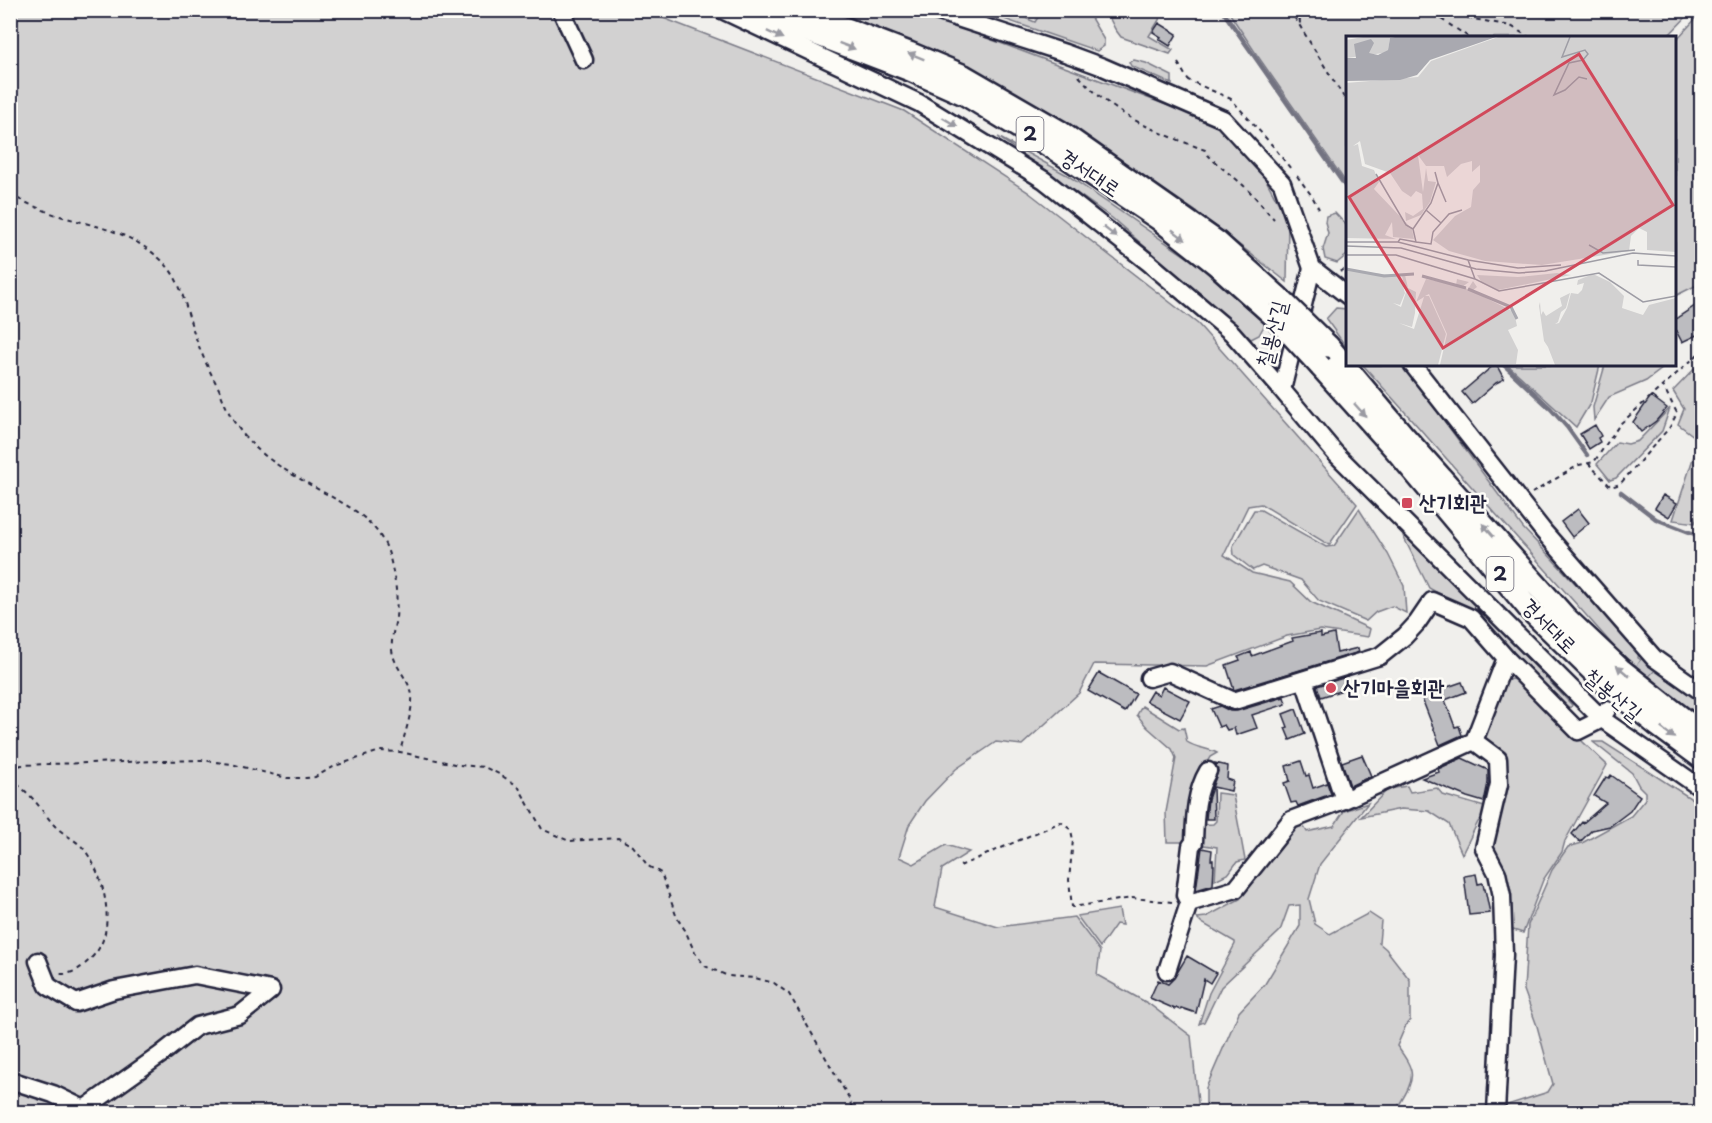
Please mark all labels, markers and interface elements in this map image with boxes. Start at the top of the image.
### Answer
one-way arrow [766,31,783,40]
inset map [1346,36,1676,366]
one-way arrow [838,42,856,51]
one-way arrow [907,51,925,61]
one-way arrow [942,116,958,127]
road number: 2 [1016,117,1044,151]
street label: 경서대로 [1054,139,1128,204]
one-way arrow [1102,225,1118,238]
one-way arrow [1171,229,1187,242]
street label: 칠봉산길 [1246,297,1294,370]
one-way arrow [1353,402,1366,417]
place label: 산기회관 [1419,485,1487,517]
marker: 산기회관 [1400,496,1414,510]
one-way arrow [1481,523,1495,538]
road number: 2 [1486,557,1514,591]
street label: 경서대로 [1515,589,1586,660]
street label: 칠봉산길 [1578,659,1651,728]
one-way arrow [1616,665,1631,678]
place label: 산기마을회관 [1343,670,1444,702]
marker: 산기마을회관 [1324,681,1338,695]
one-way arrow [1660,726,1675,738]

